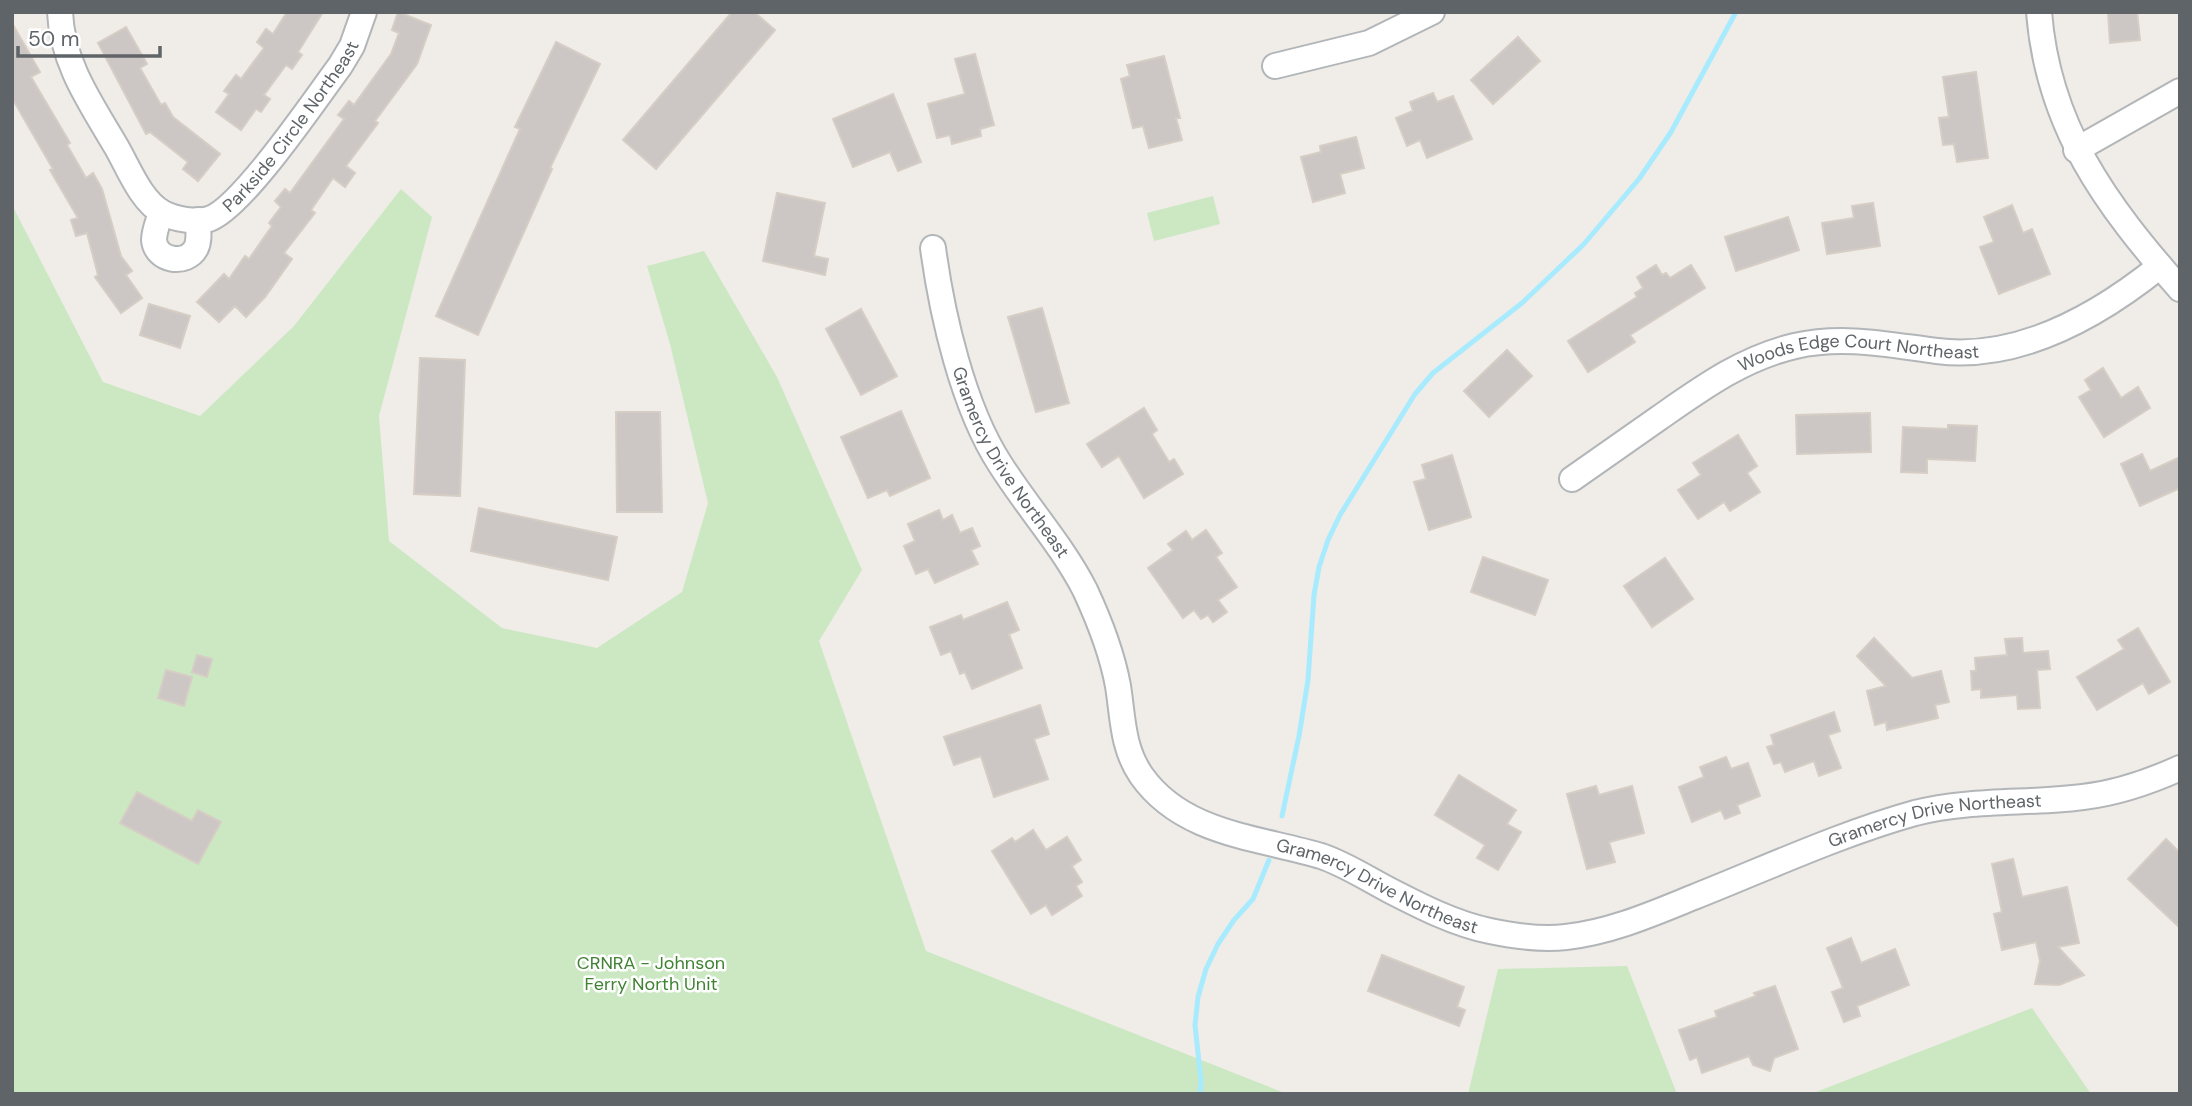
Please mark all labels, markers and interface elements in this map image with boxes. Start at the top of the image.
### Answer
scale bar [18,14,159,58]
text: 50 m [28,25,79,53]
street label: Parkside Circle Northeast [217,38,365,218]
street label: Woods Edge Court Northeast [1734,329,1980,377]
street label: Gramercy Drive Northeast [947,364,1075,563]
street label: Gramercy Drive Northeast [1825,788,2042,853]
street label: Gramercy Drive Northeast [1274,833,1481,940]
park label: CRNRA - Johnson Ferry North Unit [577,951,725,996]

